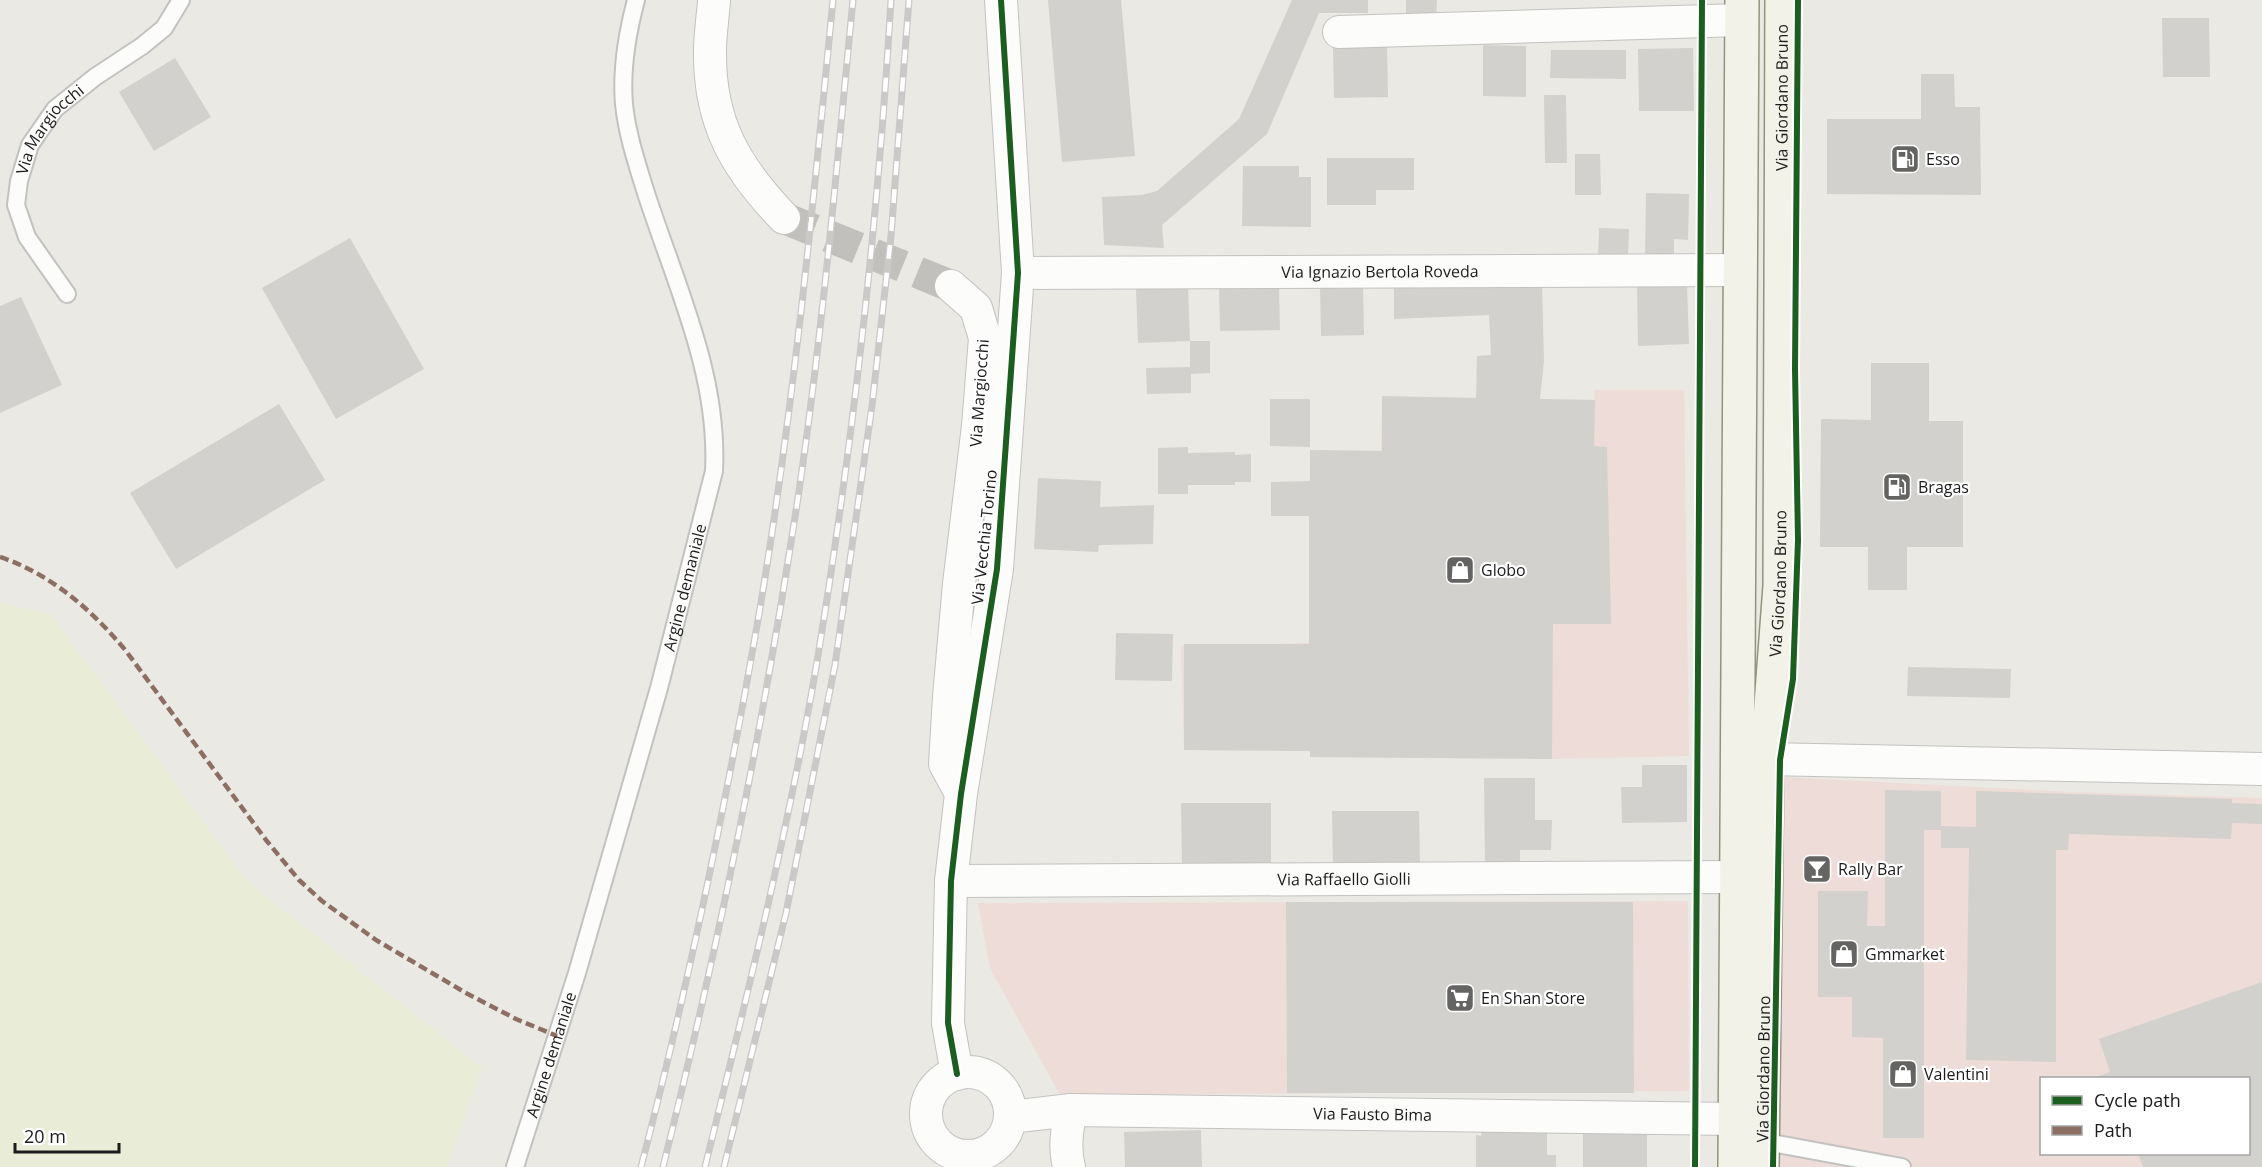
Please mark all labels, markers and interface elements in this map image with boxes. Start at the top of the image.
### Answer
street label: Via Giordano Bruno [1770,24,1793,171]
street label: Via Margiocchi [11,79,88,177]
fuel station icon: Esso [1889,143,1921,175]
place label: Esso [1926,148,1960,170]
street label: Via Ignazio Bertola Roveda [1281,260,1479,283]
street label: Via Margiocchi [964,338,994,448]
street label: Via Vecchia Torino [966,468,1002,606]
fuel station icon: Bragas [1881,471,1913,503]
place label: Bragas [1918,476,1969,498]
street label: Via Giordano Bruno [1764,510,1791,658]
street label: Argine demaniale [658,521,711,653]
shop icon: Globo [1444,554,1476,586]
place label: Globo [1481,559,1526,581]
bar icon: Rally Bar [1801,853,1833,885]
place label: Rally Bar [1838,858,1903,880]
street label: Via Raffaello Giolli [1277,868,1411,890]
shop icon: Gmmarket [1828,938,1860,970]
place label: Gmmarket [1865,943,1945,965]
supermarket icon: En Shan Store [1444,982,1476,1014]
place label: En Shan Store [1481,987,1585,1009]
street label: Argine demaniale [521,989,581,1120]
street label: Via Giordano Bruno [1751,995,1775,1143]
shop icon: Valentini [1887,1058,1919,1090]
place label: Valentini [1924,1063,1989,1085]
legend [2040,1077,2250,1155]
text: Cycle path [2094,1088,2181,1112]
street label: Via Fausto Bima [1313,1102,1432,1126]
scale bar [15,1116,118,1154]
text: Path [2094,1118,2132,1142]
text: 20 m [24,1124,66,1148]

